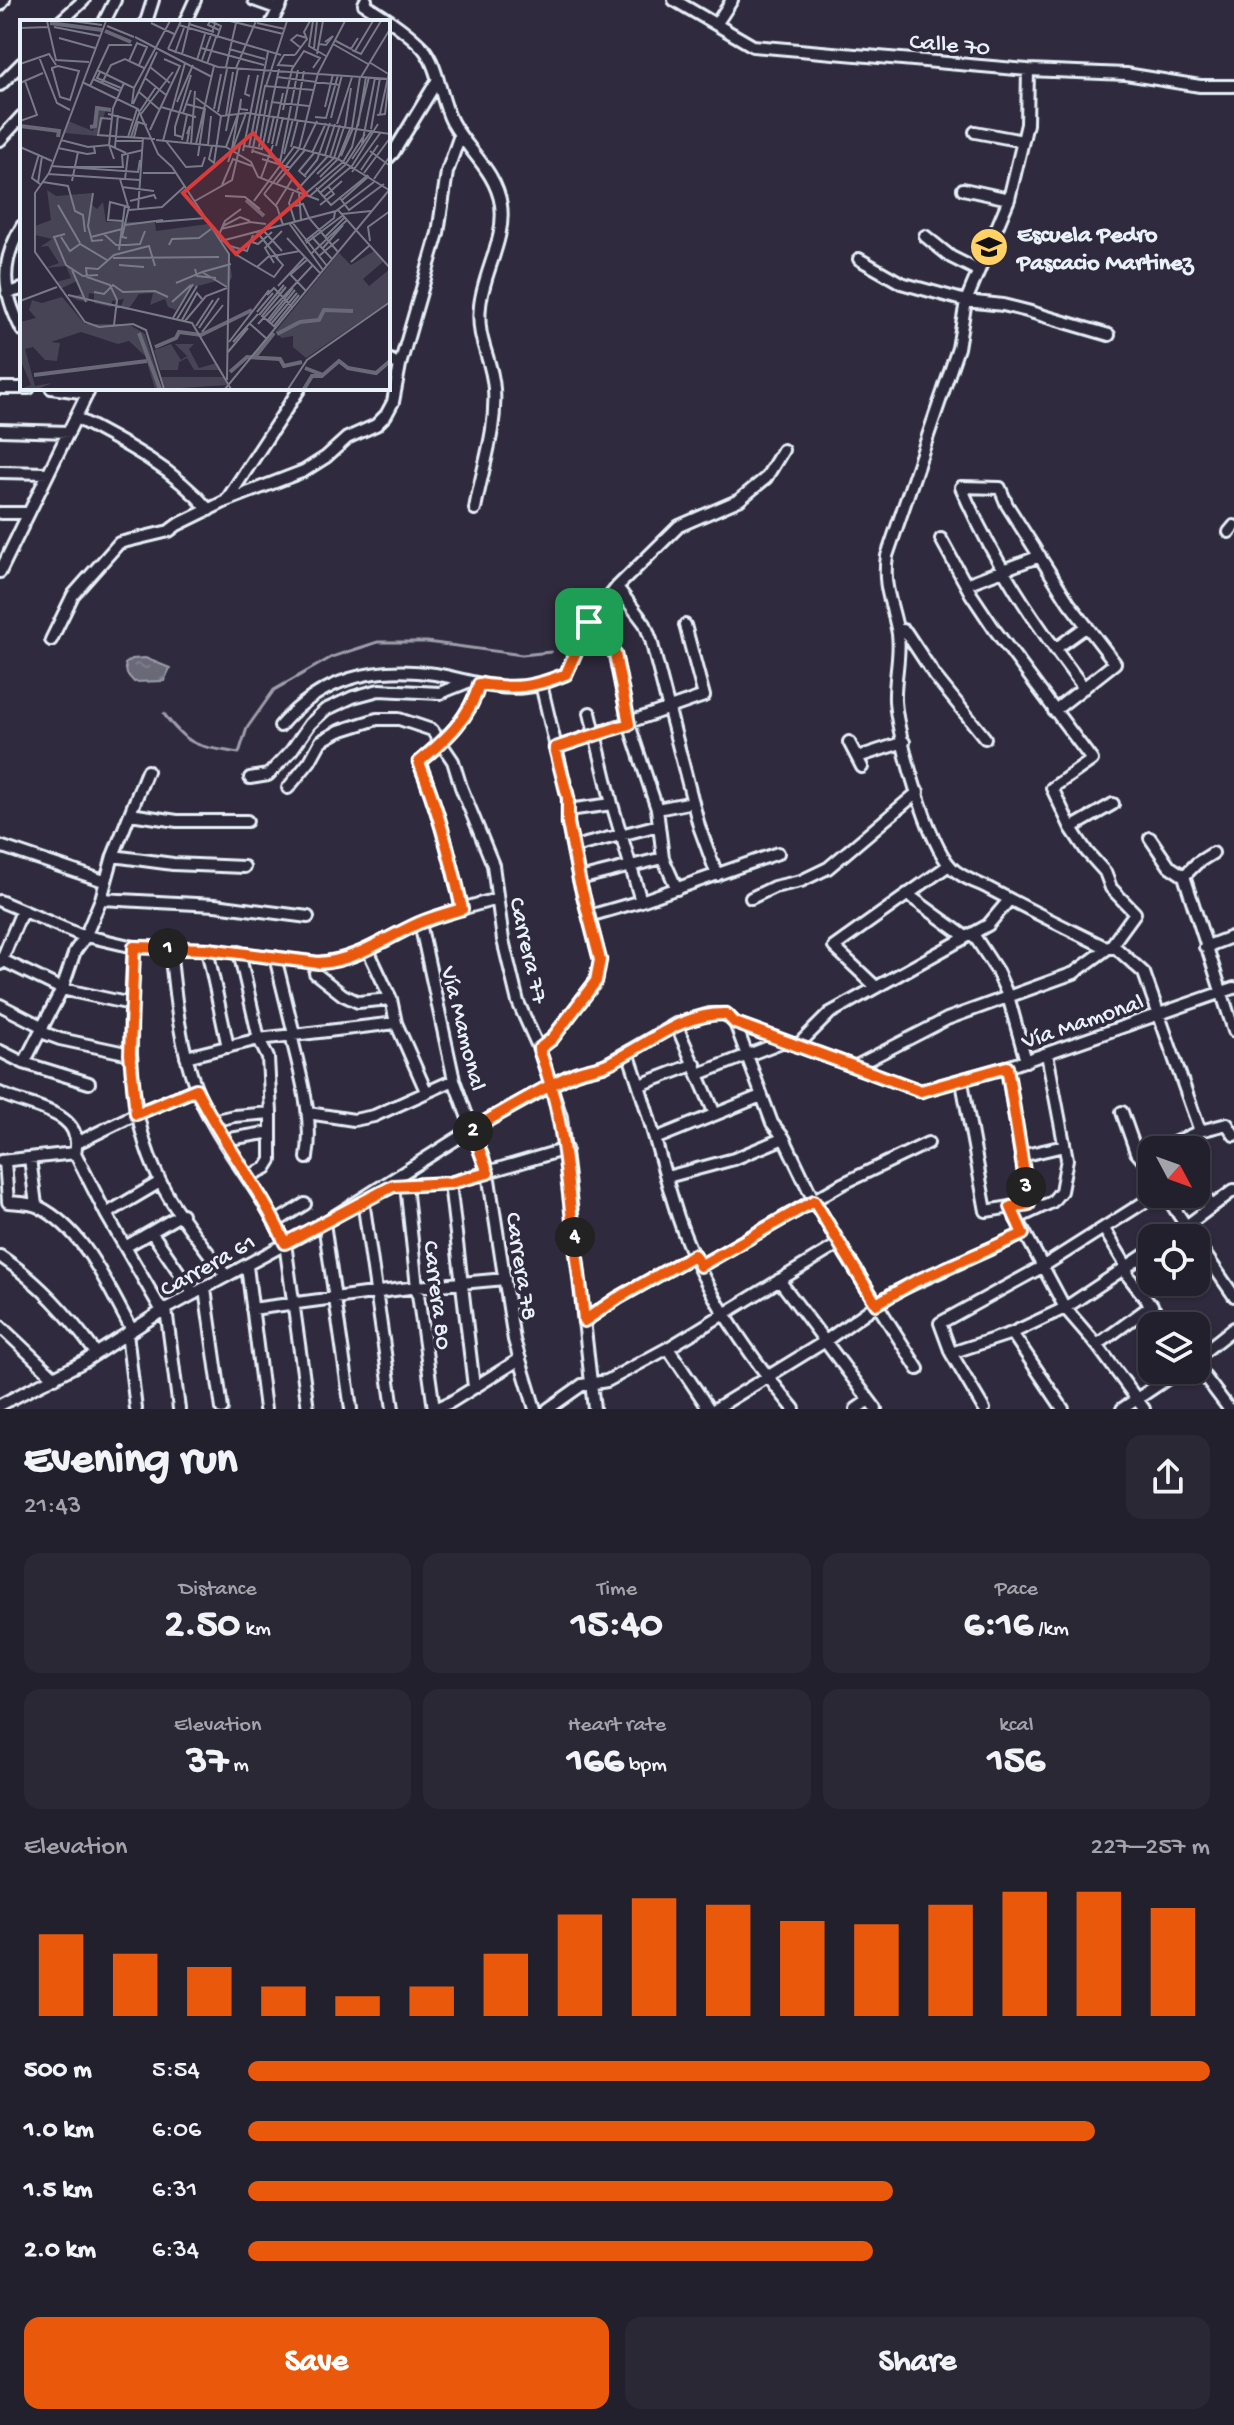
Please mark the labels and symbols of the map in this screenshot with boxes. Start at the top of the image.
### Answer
inset map [20,20,390,390]
street label: Calle 70 [908,29,991,64]
place label: Escuela Pedro Pascacio Martinez [1015,222,1195,279]
school or university icon: Escuela Pedro Pascacio Martinez [968,226,1010,268]
pin [555,588,623,656]
street label: Carrera 77 [500,895,553,1007]
pin: 1 [148,928,188,968]
street label: Vía Mamonal [432,963,491,1094]
street label: Vía Mamonal [1017,989,1148,1058]
pin: 2 [453,1111,493,1151]
north arrow [1138,1136,1210,1208]
pin: 3 [1006,1167,1046,1207]
street label: Carrera 78 [497,1211,542,1323]
pin: 4 [555,1217,595,1257]
street label: Carrera 61 [156,1229,262,1305]
street label: Carrera 80 [414,1239,457,1352]

